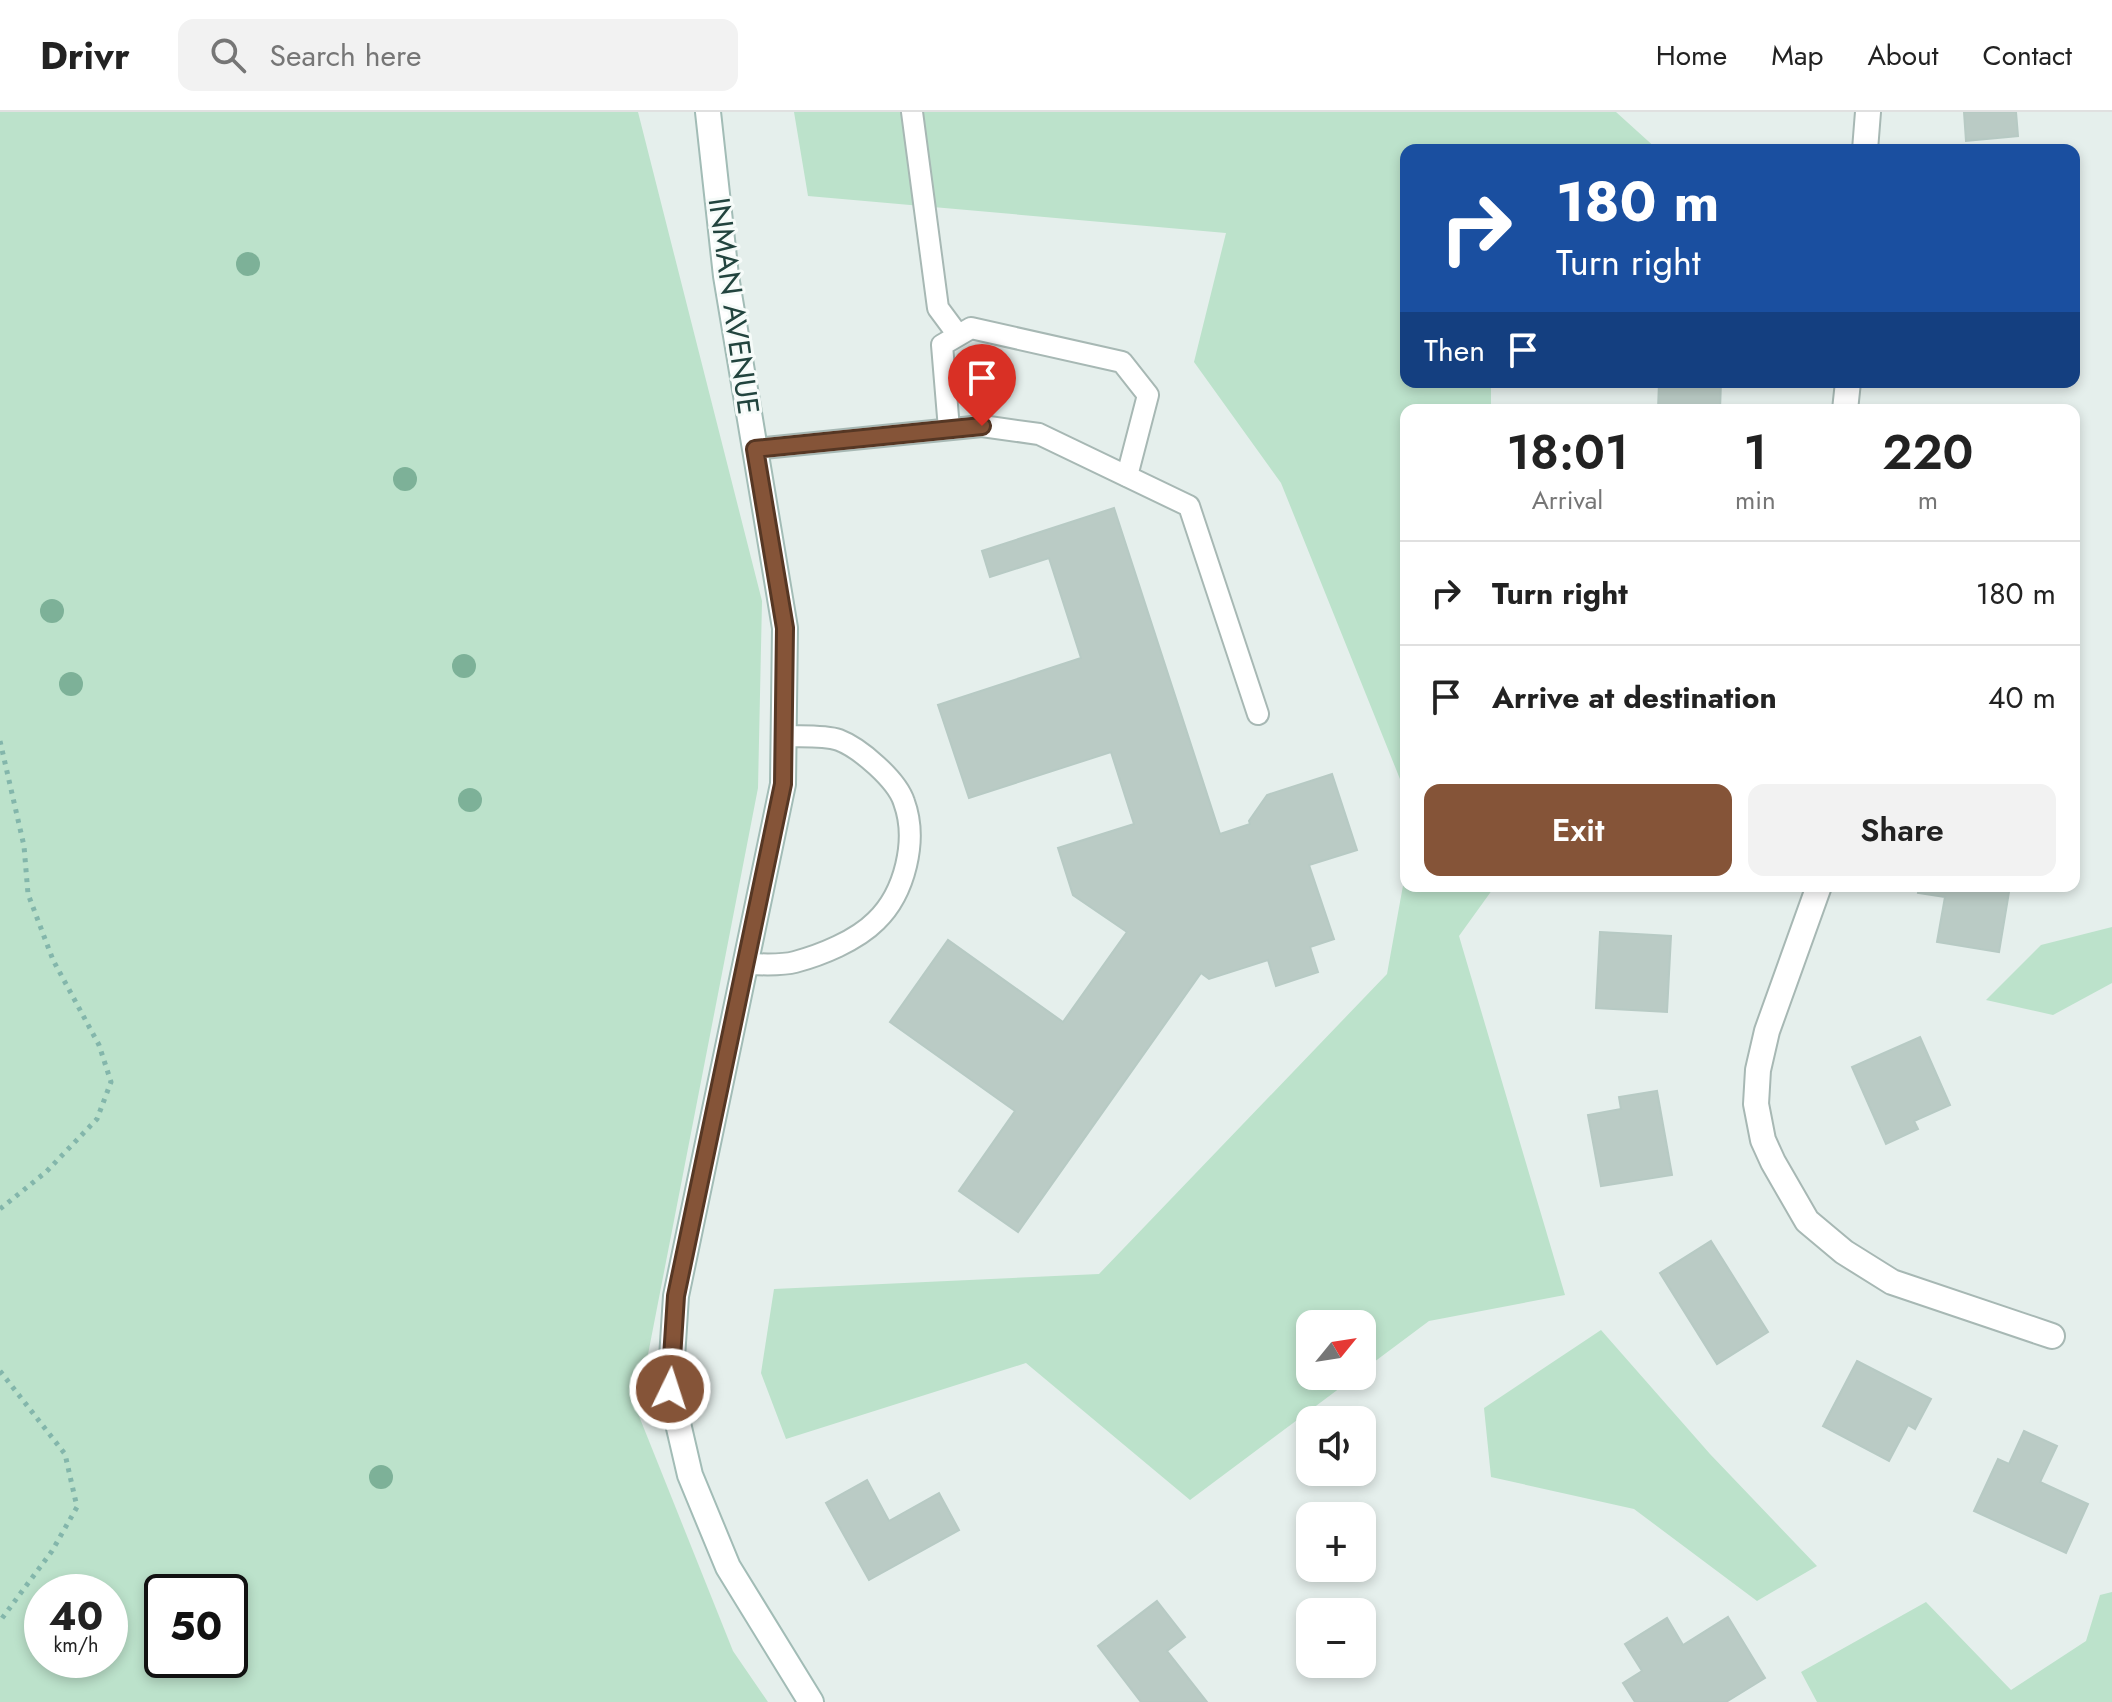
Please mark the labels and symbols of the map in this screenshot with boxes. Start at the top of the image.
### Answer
street label: INMAN AVENUE [697,195,771,417]
pin [948,344,1016,426]
north arrow [1296,1310,1376,1390]
position arrow [628,1347,712,1431]
speed limit sign: 50 [144,1574,248,1678]

